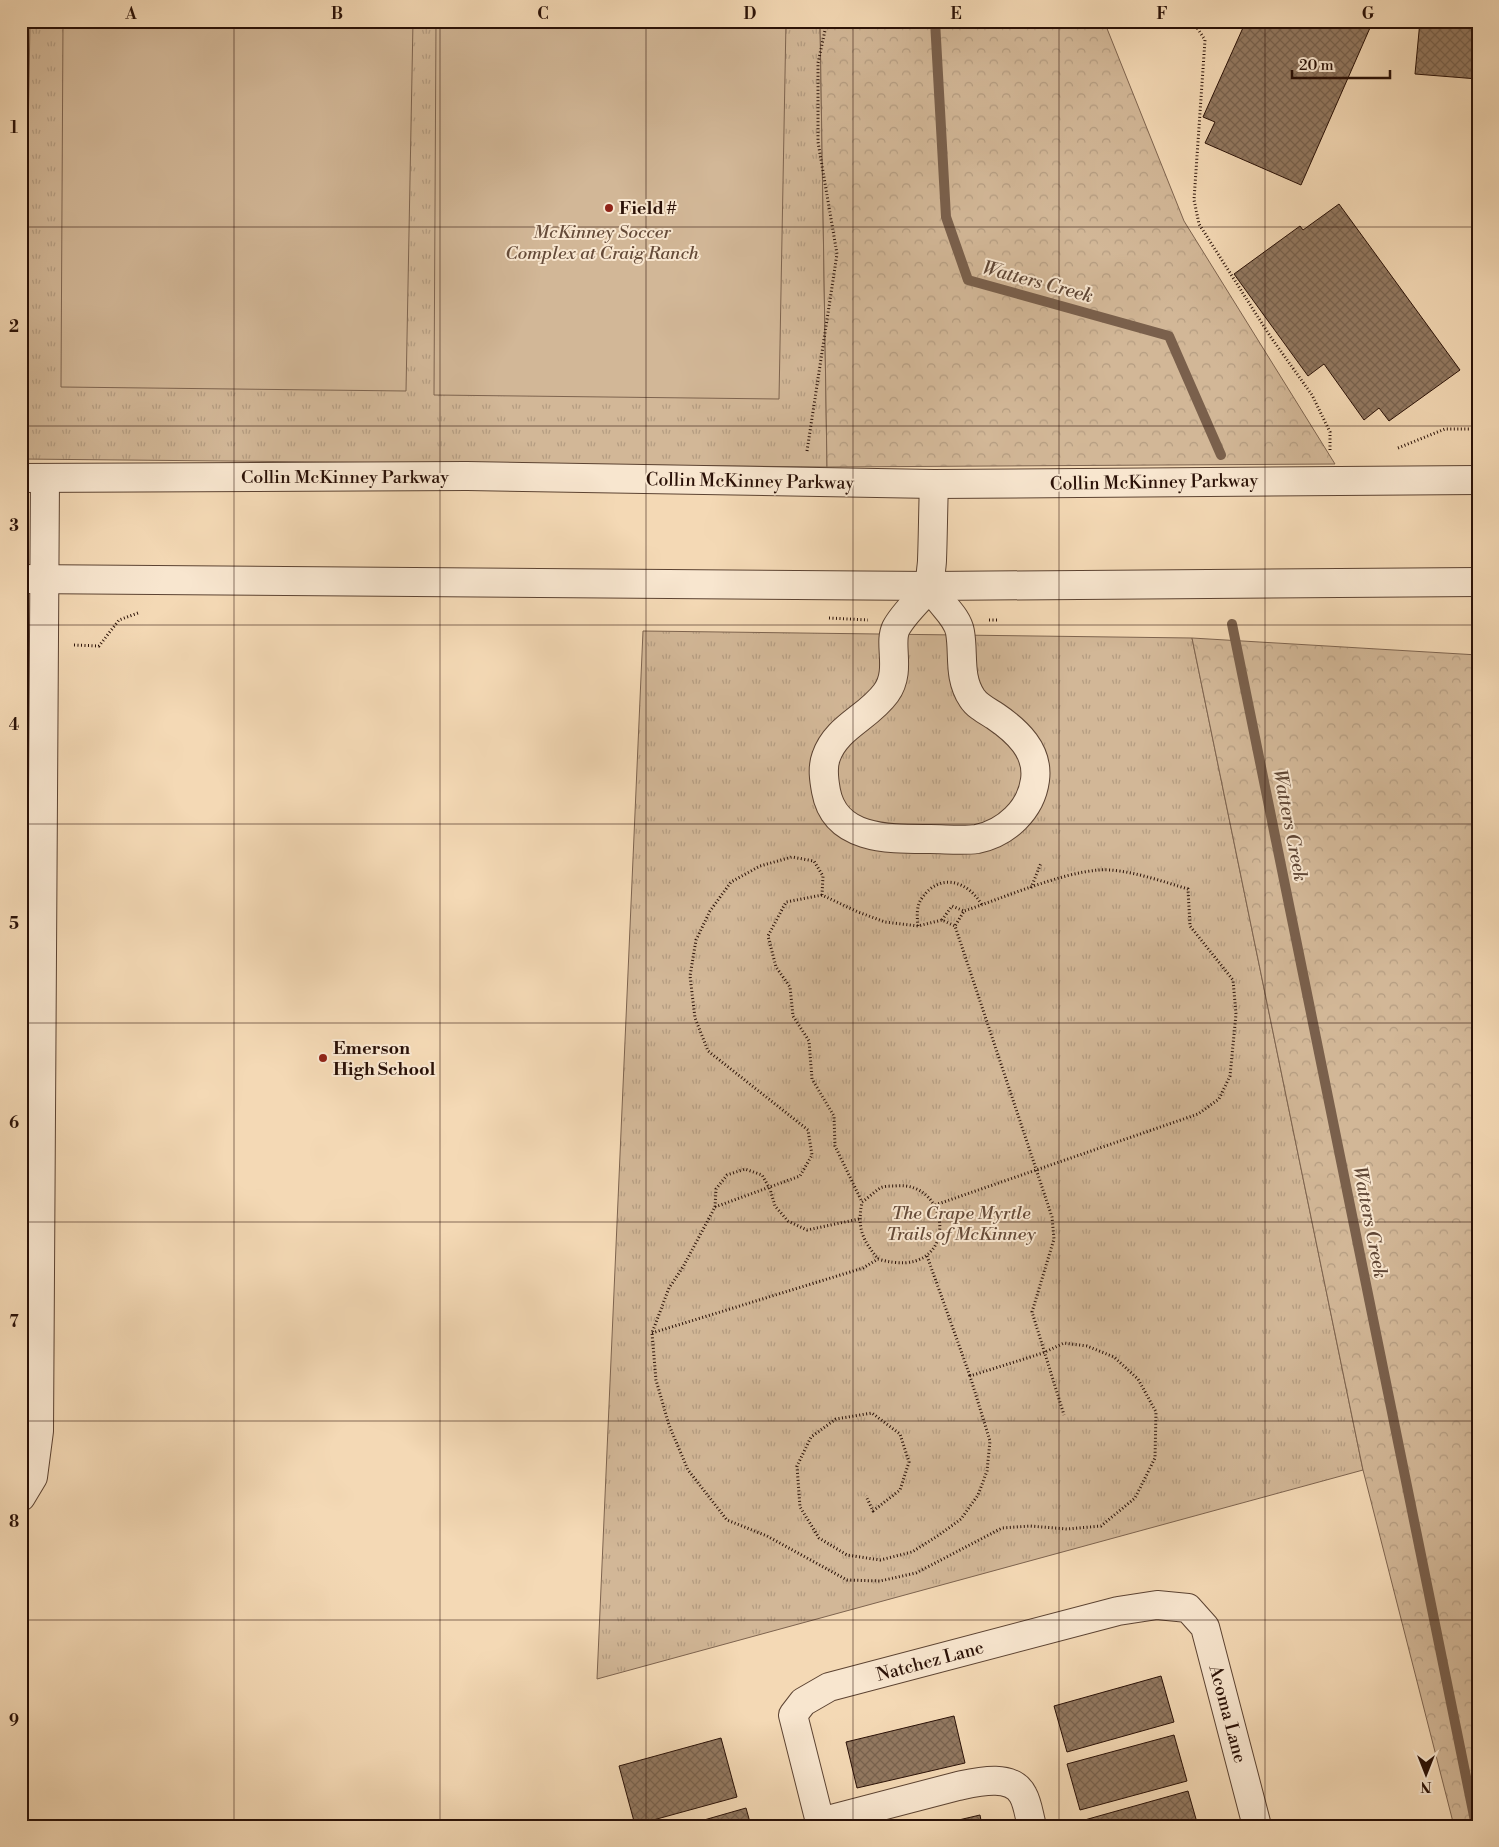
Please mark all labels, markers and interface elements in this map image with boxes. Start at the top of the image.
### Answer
text: A [124,4,137,24]
text: B [331,4,343,24]
text: C [537,4,549,24]
text: D [744,4,757,24]
text: E [950,4,962,24]
text: F [1156,4,1168,24]
text: G [1362,4,1375,24]
scale bar [1292,48,1389,80]
text: 20 m [1299,56,1334,75]
text: 1 [10,118,18,138]
place label: Field # [619,197,677,220]
marker: Field # [603,202,615,214]
park label: McKinney Soccer Complex at Craig Ranch [505,221,700,265]
water label: Watters Creek [980,256,1096,308]
text: 2 [9,317,19,337]
street label: Collin McKinney Parkway [241,466,449,489]
street label: Collin McKinney Parkway [646,468,855,495]
street label: Collin McKinney Parkway [1050,469,1259,496]
text: 3 [9,516,19,536]
text: 4 [9,715,20,735]
water label: Watters Creek [1267,767,1313,883]
text: 5 [9,914,19,934]
place label: Emerson High School [333,1037,436,1081]
marker: Emerson High School [317,1052,329,1064]
text: 6 [9,1113,19,1133]
water label: Watters Creek [1347,1164,1393,1280]
park label: The Crape Myrtle Trails of McKinney [886,1202,1036,1246]
text: 7 [9,1312,19,1332]
text: 8 [9,1512,19,1532]
street label: Natchez Lane [874,1636,986,1687]
street label: Acoma Lane [1203,1662,1252,1766]
text: 9 [9,1711,19,1731]
north arrow [1402,1750,1452,1800]
text: N [1420,1777,1432,1795]

